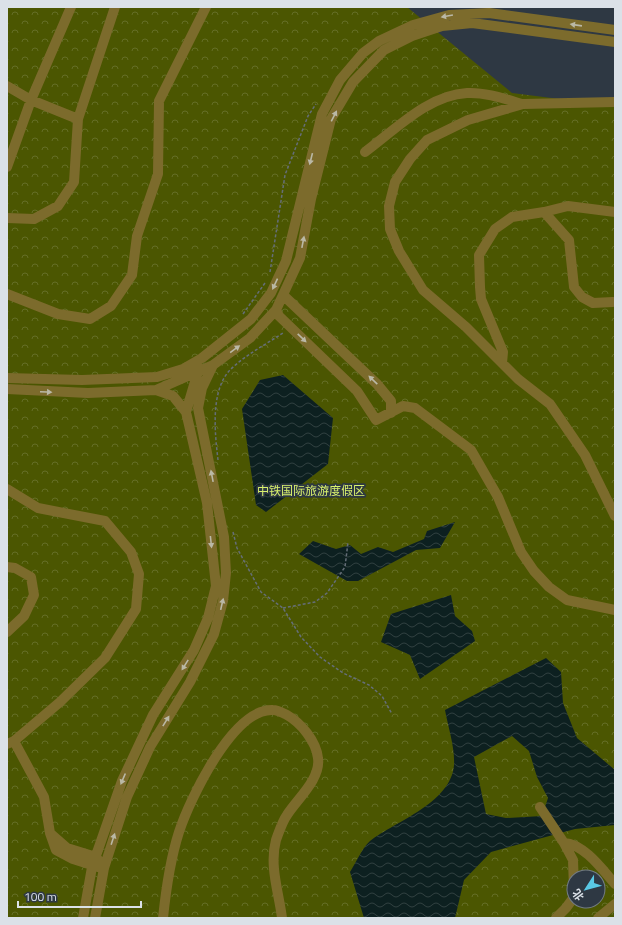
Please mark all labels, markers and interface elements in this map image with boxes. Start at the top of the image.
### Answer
one-way arrow [441,13,453,19]
one-way arrow [570,22,582,28]
one-way arrow [331,110,337,121]
one-way arrow [307,153,313,166]
one-way arrow [300,235,306,248]
one-way arrow [272,278,278,290]
one-way arrow [297,333,307,343]
one-way arrow [230,345,241,353]
one-way arrow [368,376,378,385]
one-way arrow [40,388,52,395]
one-way arrow [209,470,215,482]
park label: 中铁国际旅游度假区 [257,481,365,500]
one-way arrow [208,536,214,548]
one-way arrow [219,598,225,611]
one-way arrow [181,659,188,671]
one-way arrow [162,715,169,727]
one-way arrow [119,774,125,786]
one-way arrow [110,833,116,845]
north arrow [566,869,606,909]
scale bar [18,883,141,909]
text: 北 [568,886,588,904]
text: 100 m [24,887,57,906]

